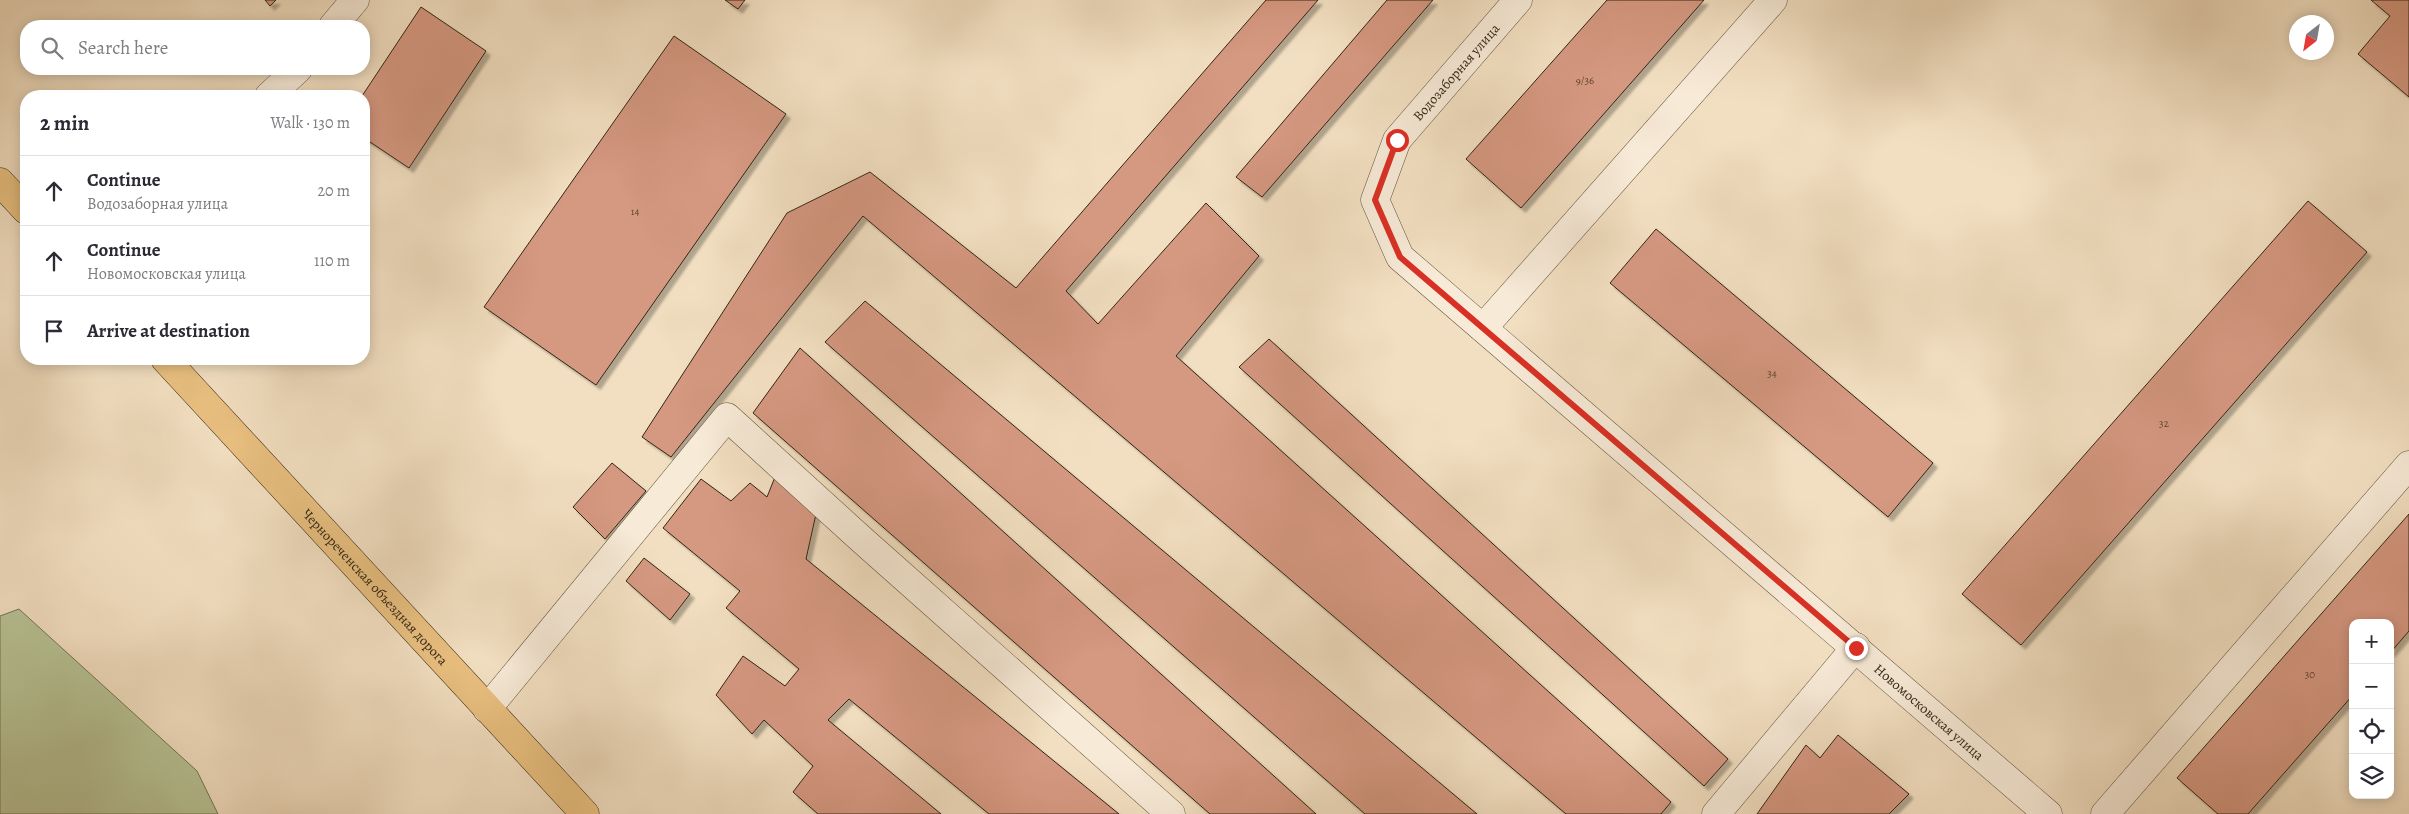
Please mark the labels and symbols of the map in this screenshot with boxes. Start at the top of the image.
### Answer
north arrow [2289,15,2334,60]
street label: Водозаборная улица [1409,19,1504,125]
house number: 9/36 [1576,73,1594,88]
route start [1386,129,1409,152]
house number: 14 [631,204,639,219]
house number: 34 [1767,366,1777,381]
house number: 32 [2159,416,2169,431]
street label: Чернореченская объездная дорога [298,505,452,670]
route end [1845,637,1868,660]
street label: Новомосковская улица [1870,660,1988,765]
house number: 30 [2305,667,2315,682]

